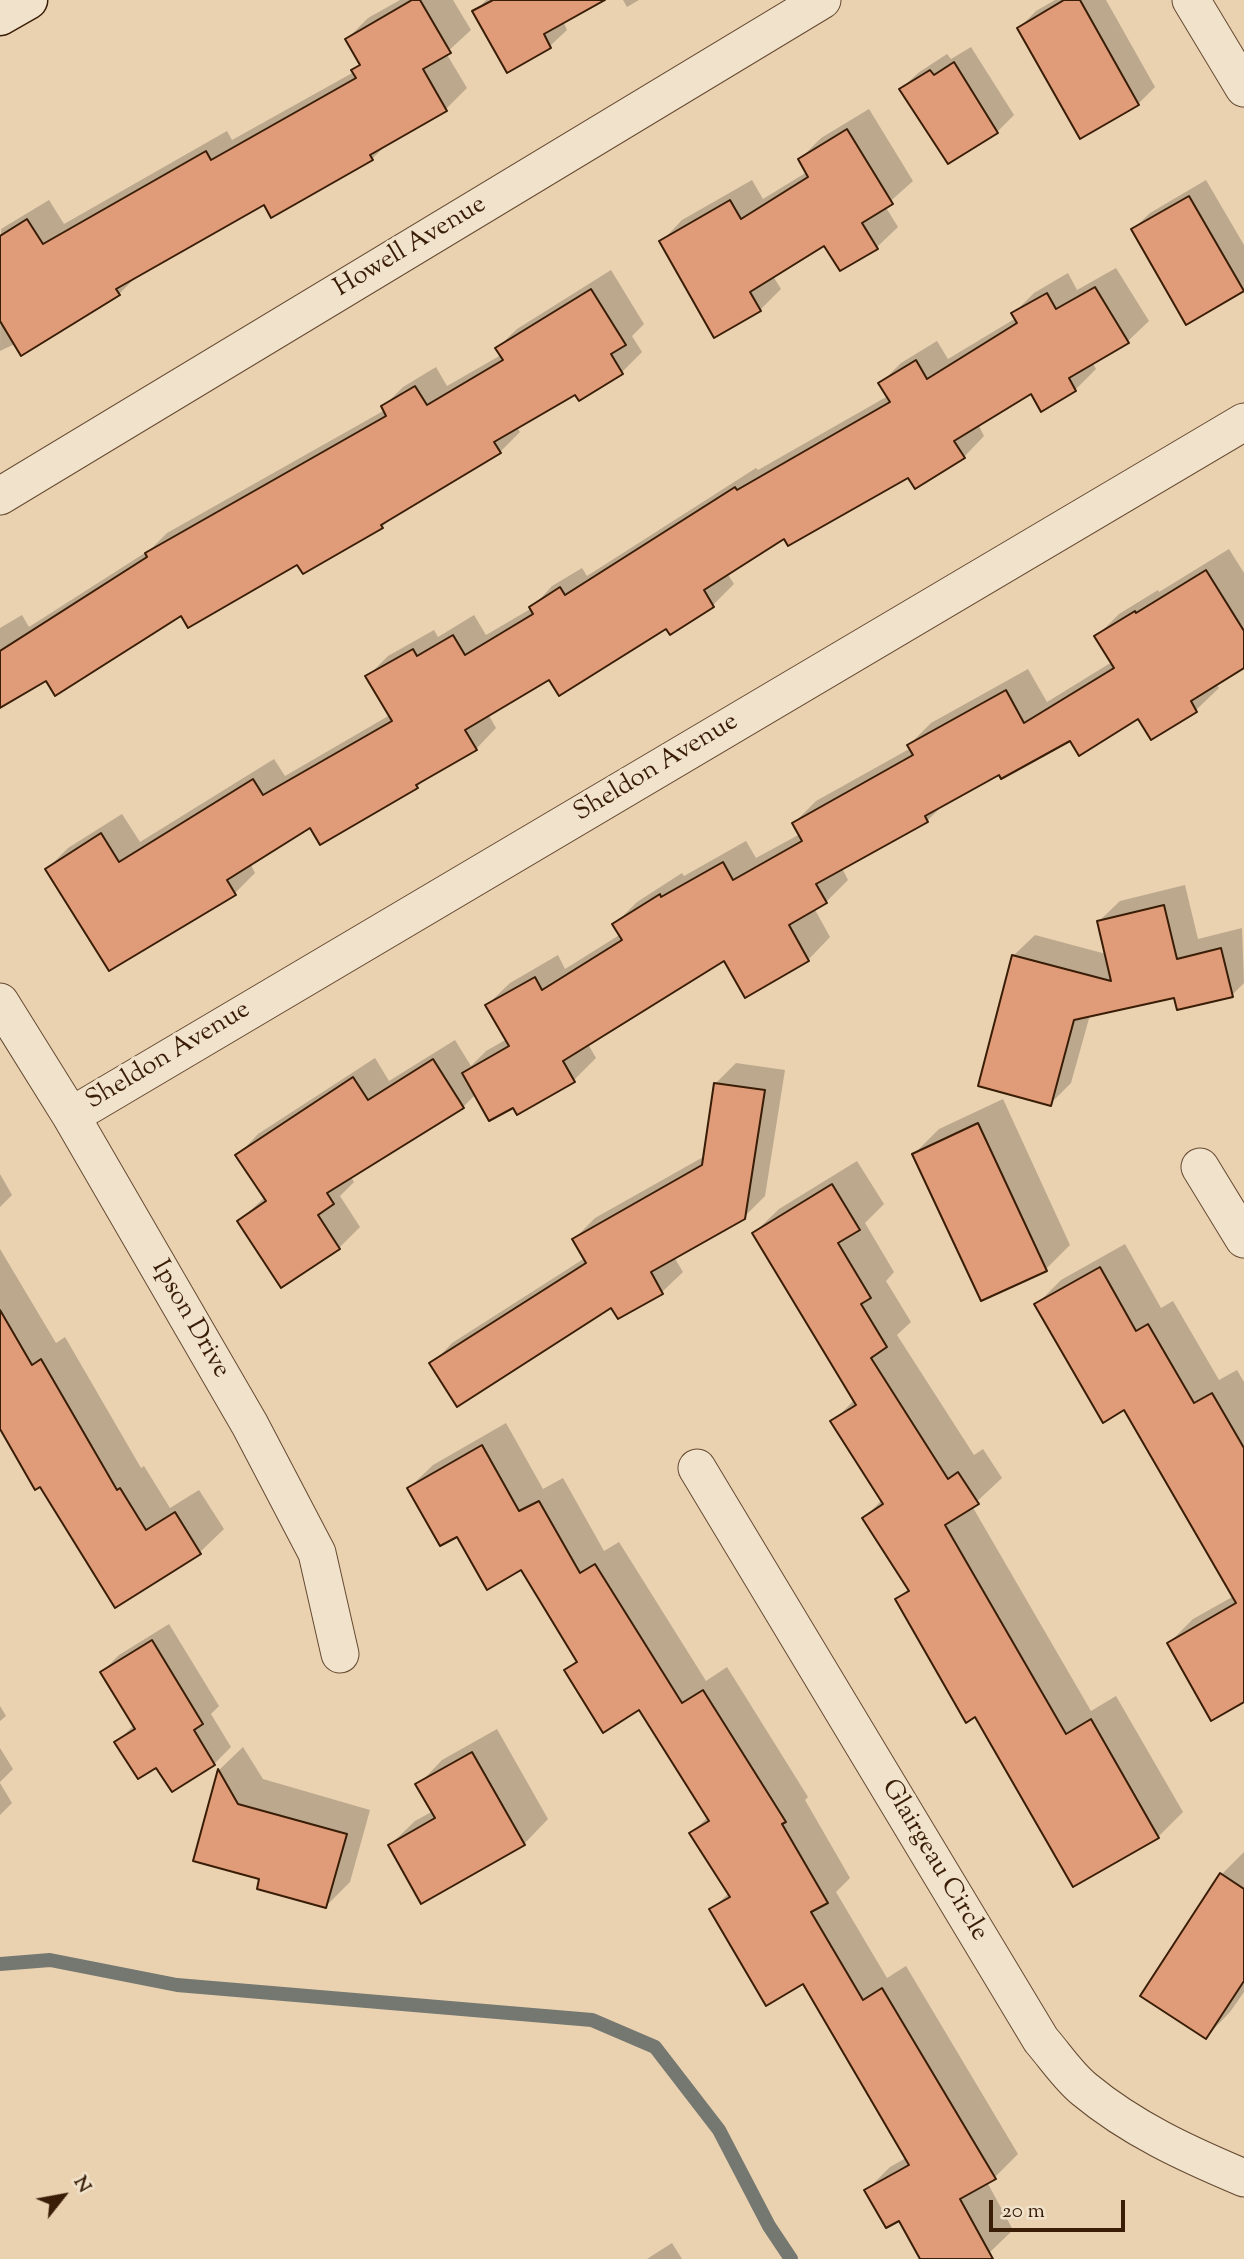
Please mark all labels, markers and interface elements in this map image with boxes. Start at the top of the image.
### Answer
street label: Howell Avenue [329,190,493,306]
street label: Sheldon Avenue [569,708,745,830]
street label: Sheldon Avenue [81,996,257,1118]
street label: Ipson Drive [143,1256,235,1384]
street label: Glairgeau Circle [873,1775,993,1947]
north arrow [28,2161,98,2231]
text: N [66,2171,97,2198]
scale bar [992,2186,1128,2230]
text: 20 m [1002,2197,1045,2227]

